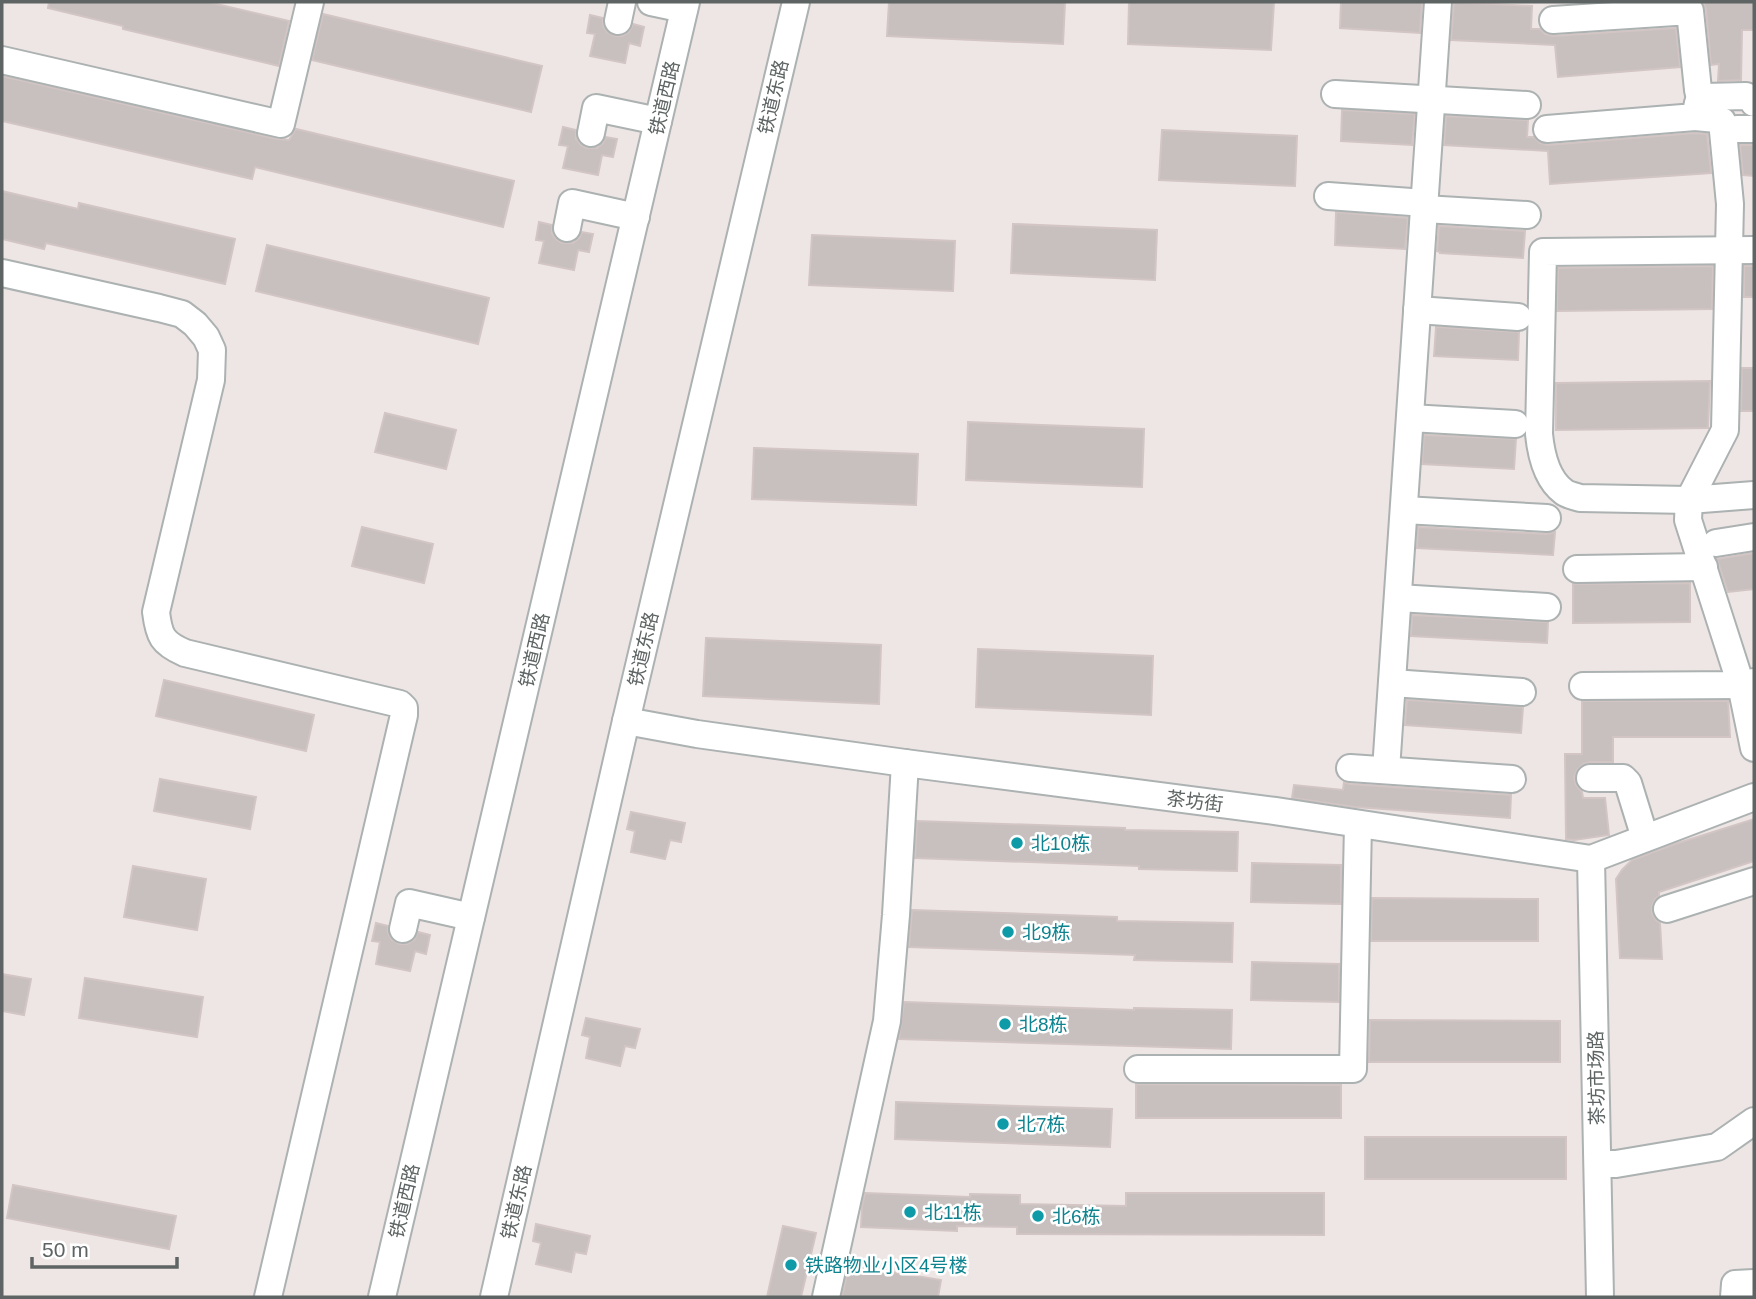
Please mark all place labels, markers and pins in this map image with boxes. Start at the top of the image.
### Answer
place label: 北10栋 [1031,833,1090,854]
marker: 北10栋 [1009,835,1025,851]
place label: 北9栋 [1022,922,1071,943]
marker: 北9栋 [1000,924,1016,940]
place label: 北8栋 [1019,1014,1068,1035]
marker: 北8栋 [997,1016,1013,1032]
place label: 北7栋 [1017,1114,1066,1135]
marker: 北7栋 [995,1116,1011,1132]
place label: 北11栋 [924,1202,982,1223]
marker: 北11栋 [902,1204,918,1220]
place label: 北6栋 [1052,1206,1101,1227]
marker: 北6栋 [1030,1208,1046,1224]
place label: 铁路物业小区4号楼 [805,1255,968,1276]
marker: 铁路物业小区4号楼 [783,1257,799,1273]

